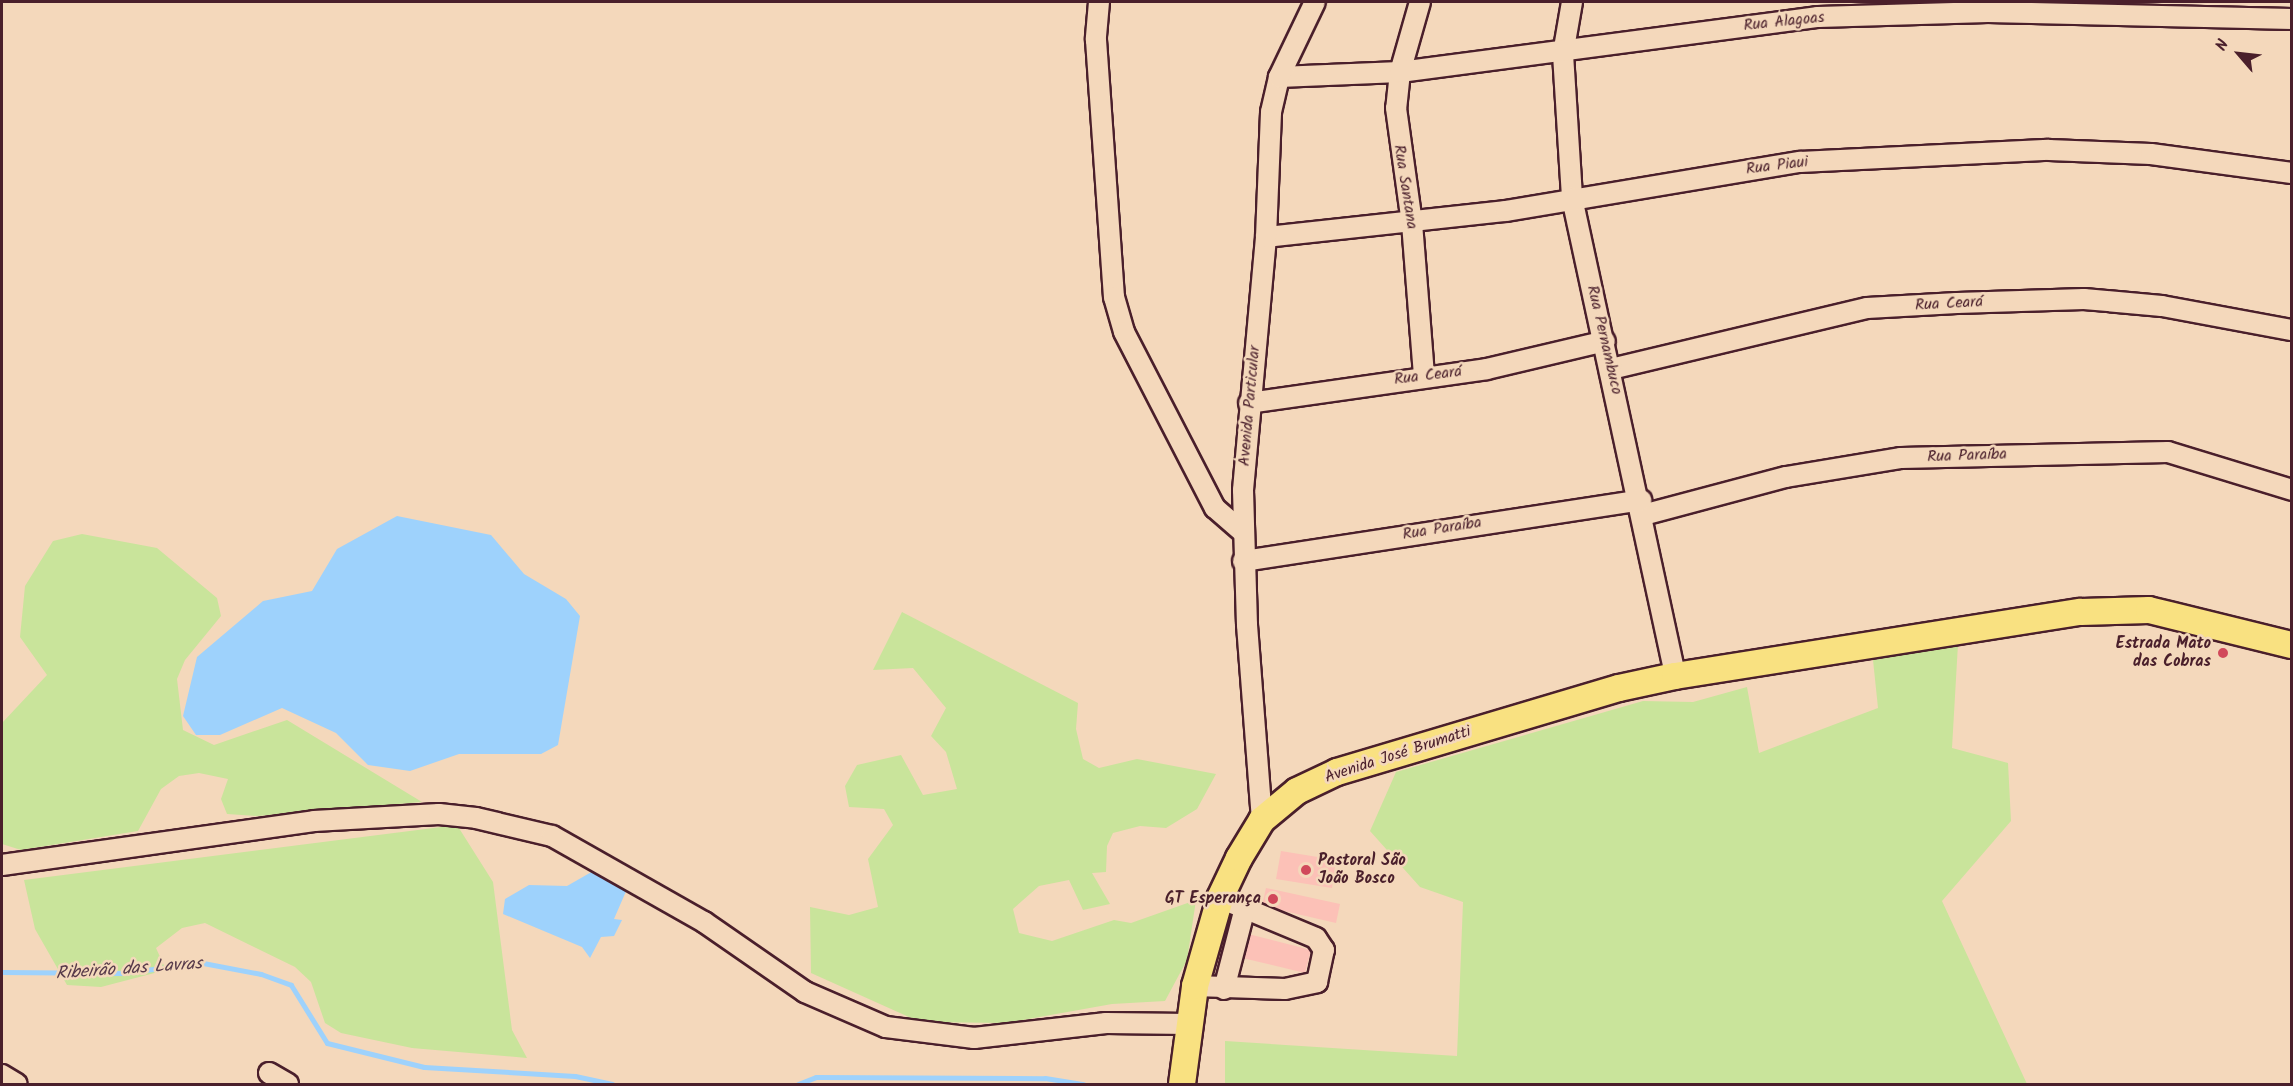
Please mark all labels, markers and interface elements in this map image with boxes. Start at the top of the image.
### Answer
street label: Rua Alagoas [1743,8,1825,36]
north arrow [2209,24,2269,84]
text: N [2209,35,2236,56]
street label: Rua Santana [1389,143,1421,231]
street label: Rua Piaui [1745,153,1809,179]
street label: Rua Pernambuco [1582,284,1626,396]
street label: Rua Ceará [1914,293,1984,315]
street label: Avenida Particular [1235,345,1265,467]
street label: Rua Ceará [1393,362,1463,390]
street label: Rua Paraíba [1927,445,2007,467]
street label: Rua Paraíba [1401,513,1483,545]
place label: Estrada Mato das Cobras [2116,634,2211,672]
marker: Estrada Mato das Cobras [2216,646,2230,660]
street label: Avenida José Brumatti [1323,722,1473,788]
place label: Pastoral São João Bosco [1318,851,1406,889]
marker: Pastoral São João Bosco [1299,863,1313,877]
place label: GT Esperança [1165,889,1261,909]
marker: GT Esperança [1266,892,1280,906]
water label: Ribeirão das Lavras [55,954,203,986]

